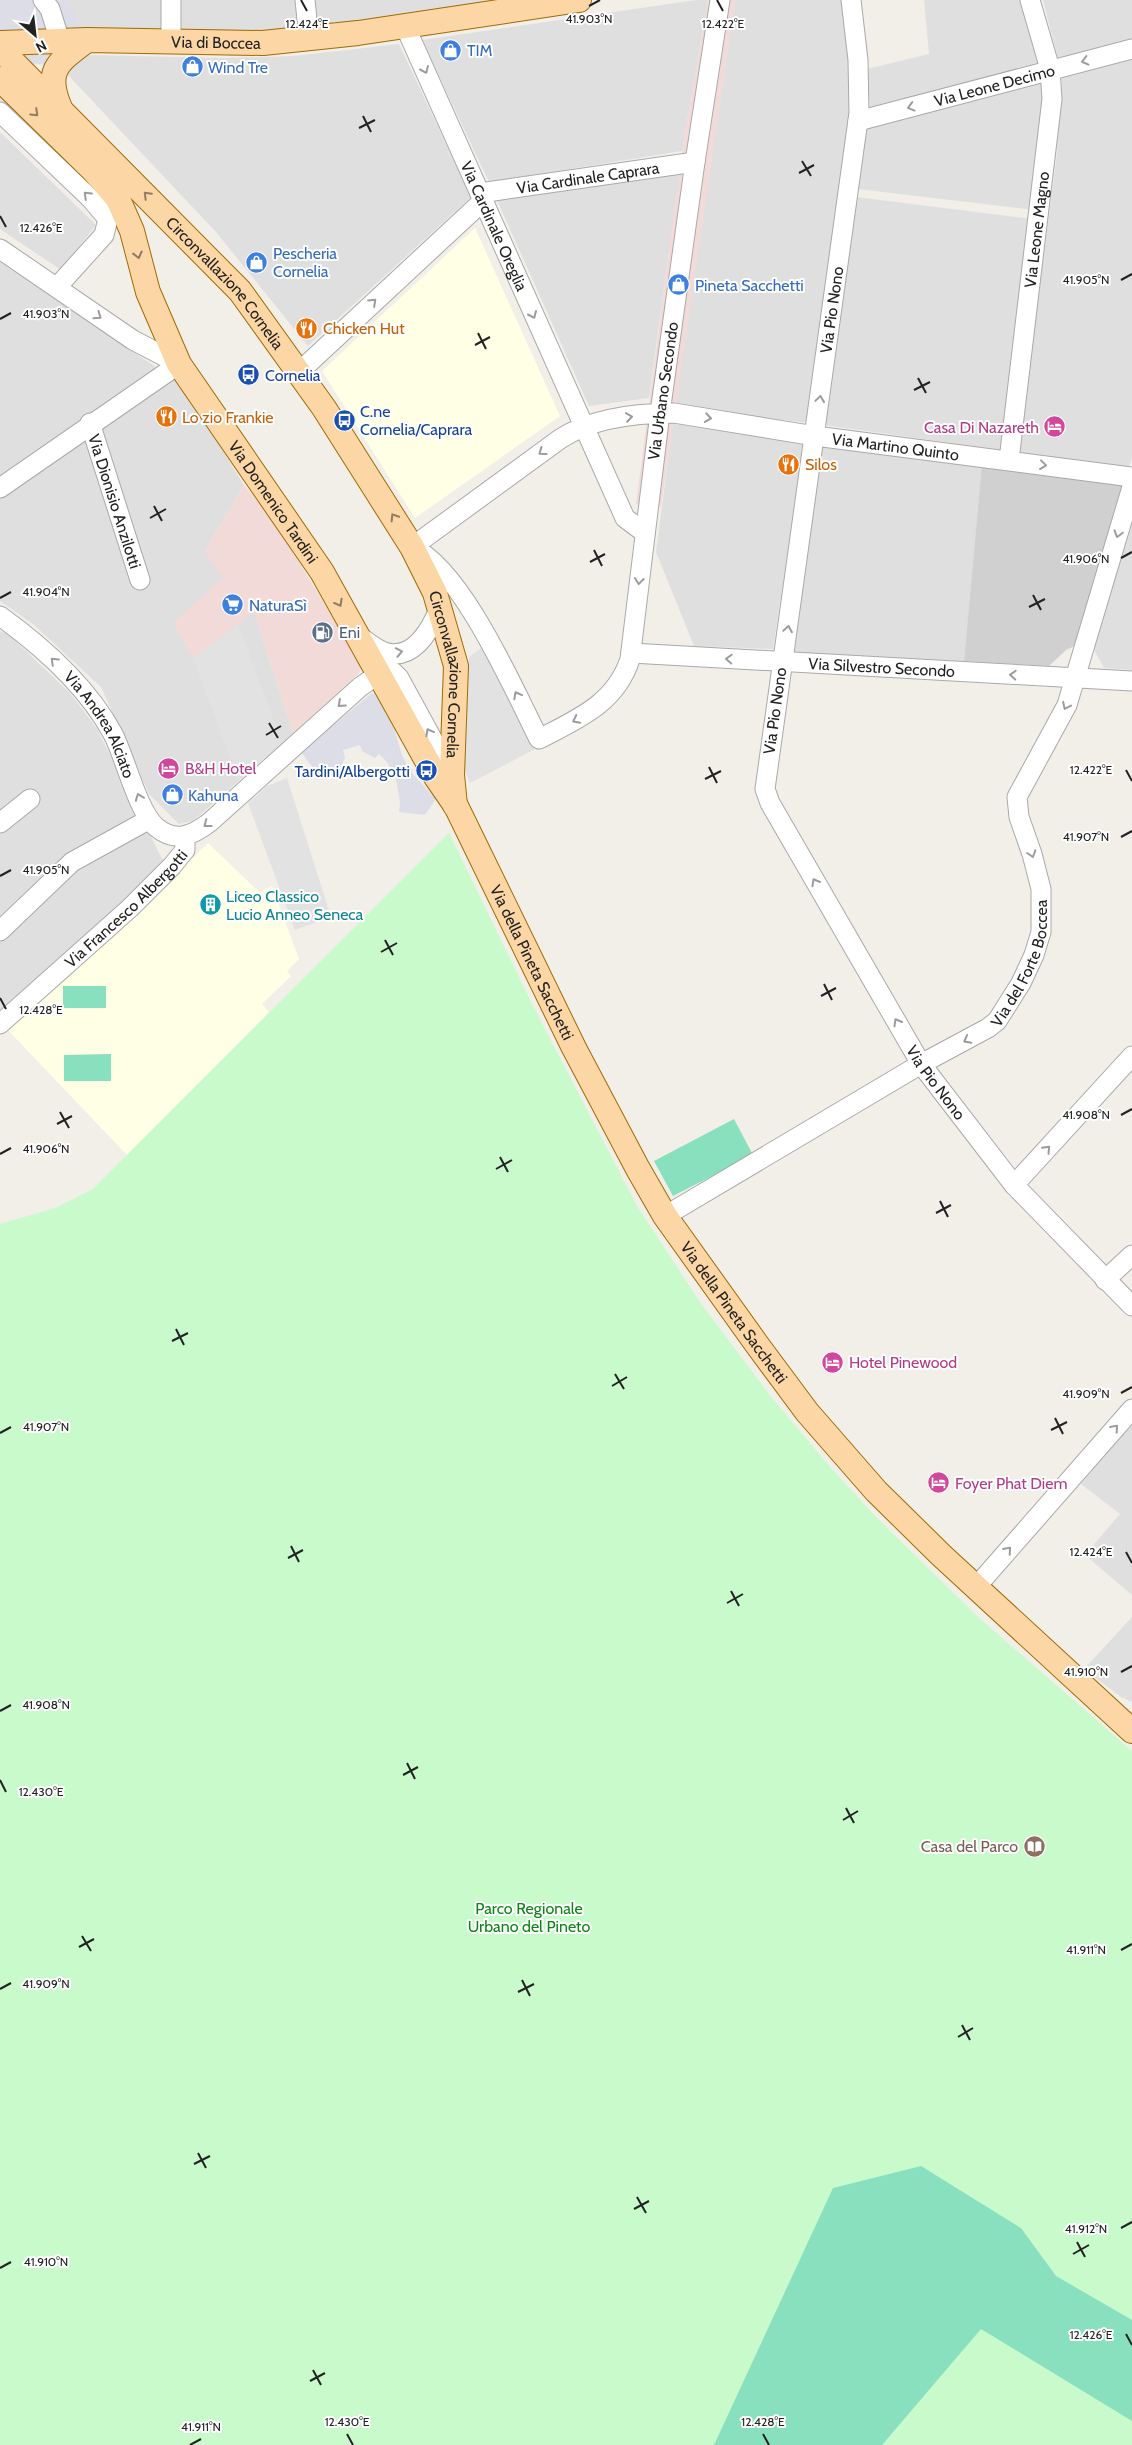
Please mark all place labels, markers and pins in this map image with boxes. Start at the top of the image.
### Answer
shop icon: TIM [439,38,463,62]
place label: TIM [467,41,493,60]
shop icon: Wind Tre [180,55,204,79]
place label: Wind Tre [208,58,268,77]
place label: Pescheria Cornelia [273,244,337,281]
shop icon: Pescheria Cornelia [245,250,269,274]
shop icon: Pineta Sacchetti [667,273,691,297]
place label: Pineta Sacchetti [695,276,804,295]
restaurant icon: Chicken Hut [295,316,319,340]
place label: Chicken Hut [323,319,405,338]
bus stop icon: Cornelia [237,363,261,387]
place label: Cornelia [265,366,321,385]
place label: C.ne Cornelia/Caprara [360,402,472,439]
restaurant icon: Lo zio Frankie [154,405,178,429]
place label: Lo zio Frankie [182,408,274,427]
bus stop icon: C.ne Cornelia/Caprara [332,408,356,432]
hotel icon: Casa Di Nazareth [1043,415,1067,439]
place label: Casa Di Nazareth [924,418,1039,437]
restaurant icon: Silos [777,452,801,476]
place label: Silos [805,455,837,474]
supermarket icon: NaturaSì [221,593,245,617]
place label: NaturaSì [249,596,307,615]
fuel station icon: Eni [311,620,335,644]
place label: Eni [339,623,360,642]
hotel icon: B&H Hotel [157,756,181,780]
place label: B&H Hotel [185,759,257,778]
bus stop icon: Tardini/Albergotti [414,759,438,783]
place label: Tardini/Albergotti [295,762,410,781]
shop icon: Kahuna [160,783,184,807]
place label: Kahuna [188,786,239,805]
place label: Liceo Classico Lucio Anneo Seneca [226,887,364,924]
building icon: Liceo Classico Lucio Anneo Seneca [198,893,222,917]
hotel icon: Hotel Pinewood [821,1350,845,1374]
place label: Hotel Pinewood [849,1353,957,1372]
hotel icon: Foyer Phat Diem [927,1471,951,1495]
place label: Foyer Phat Diem [955,1474,1067,1493]
library icon: Casa del Parco [1022,1834,1046,1858]
place label: Casa del Parco [921,1837,1018,1856]

